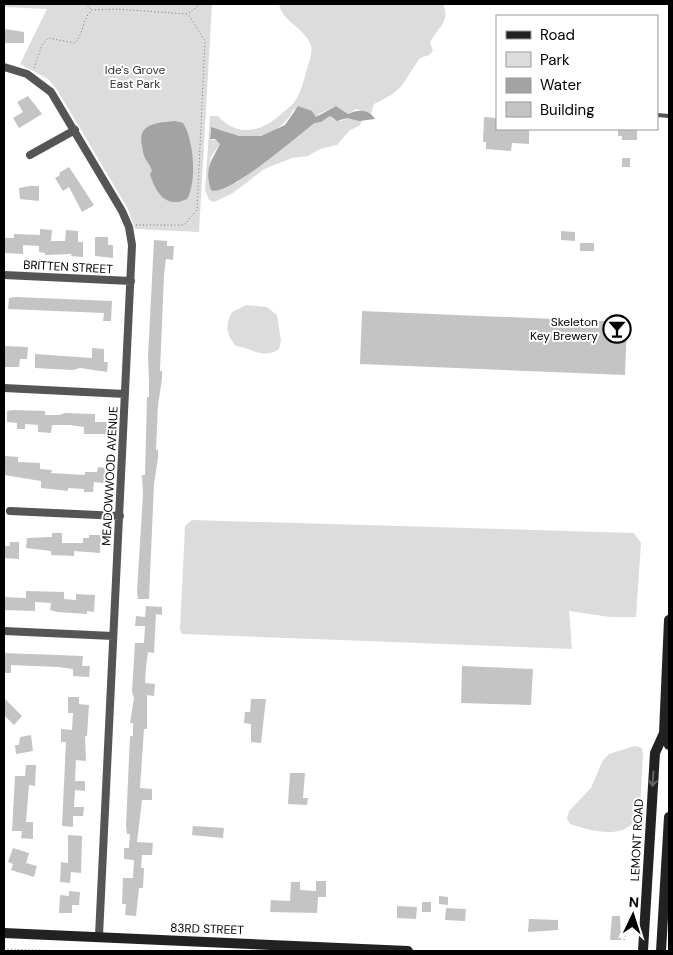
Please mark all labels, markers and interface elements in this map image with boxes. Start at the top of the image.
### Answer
legend [496,15,658,130]
text: Road [540,25,575,45]
text: Park [540,50,570,70]
park label: Ide's Grove East Park [105,62,166,92]
text: Water [540,75,582,95]
text: Building [540,100,595,120]
street label: BRITTEN STREET [23,257,114,277]
place label: Skeleton Key Brewery [530,314,598,344]
bar icon: Skeleton Key Brewery [602,314,632,344]
street label: MEADOWWOOD AVENUE [98,406,122,546]
one-way arrow [648,771,658,787]
street label: LEMONT ROAD [627,798,647,882]
north arrow [608,890,658,940]
text: N [628,893,640,911]
street label: 83RD STREET [170,920,244,938]

